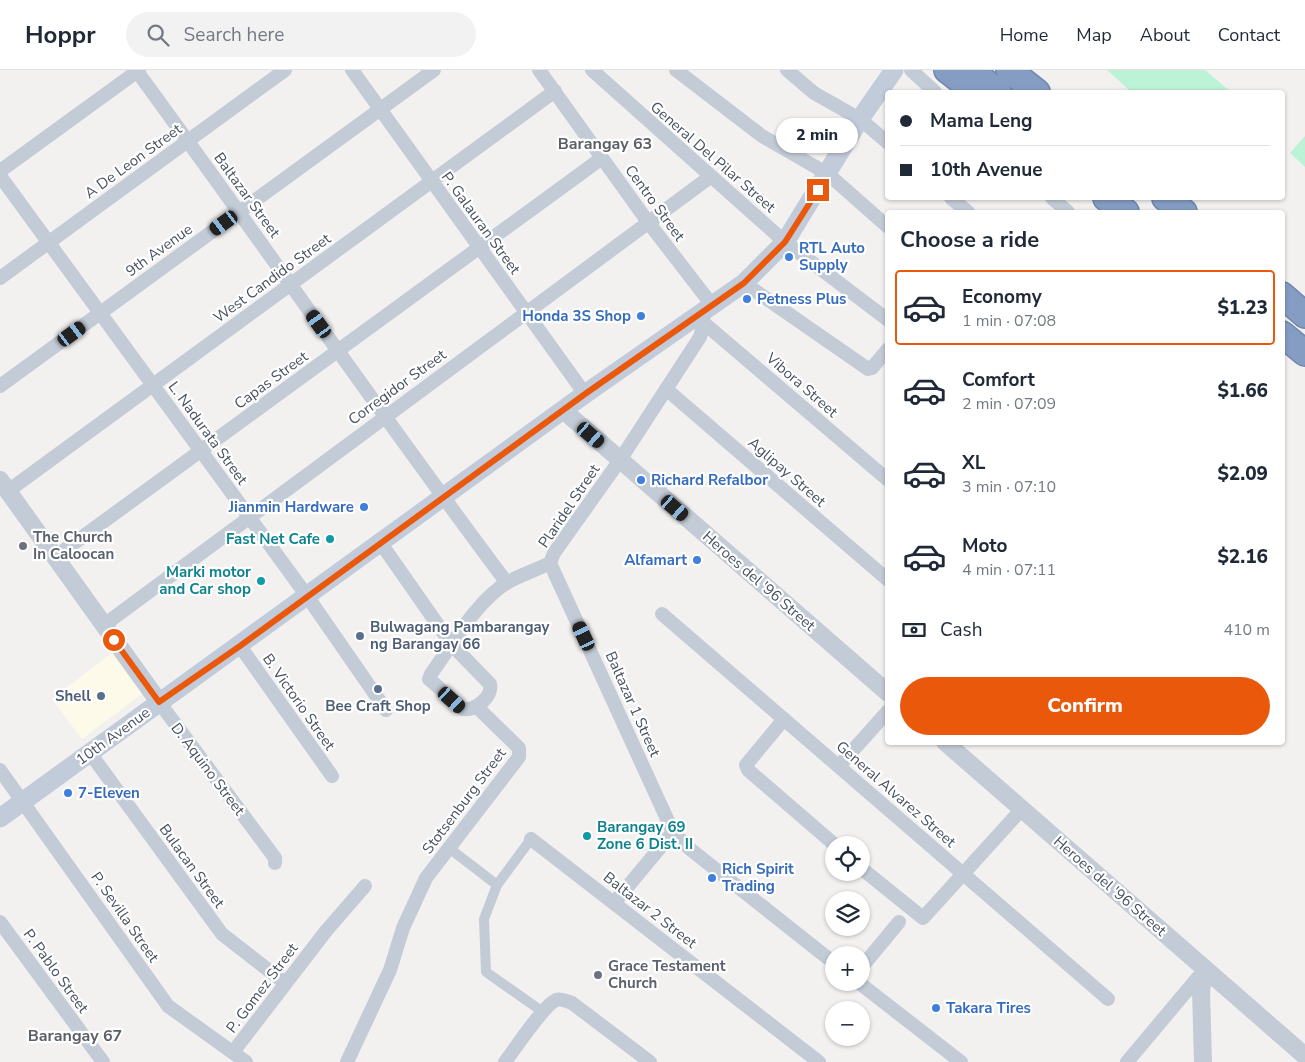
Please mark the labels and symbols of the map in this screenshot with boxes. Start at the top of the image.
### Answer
street label: General Del Pilar Street [646,97,780,217]
callout: 2 min [777,118,859,152]
street label: A De Leon Street [80,119,186,203]
district label: Barangay 63 [558,133,652,155]
street label: Baltazar Street [209,148,285,242]
street label: Centro Street [621,161,690,246]
street label: P. Galauran Street [437,168,525,279]
route end [807,179,829,201]
car [207,208,240,238]
street label: 9th Avenue [122,219,196,281]
street label: West Candido Street [209,228,335,327]
place label: RTL Auto Supply [799,238,865,275]
marker: RTL Auto Supply [783,251,795,263]
place label: Petness Plus [757,289,846,309]
marker: Petness Plus [741,293,753,305]
place label: Honda 3S Shop [522,306,631,326]
car [304,307,333,341]
marker: Honda 3S Shop [635,310,647,322]
car [55,319,88,349]
street label: Corregidor Street [344,344,450,429]
street label: Capas Street [230,346,312,414]
street label: Vibora Street [761,348,843,422]
street label: L. Nadurata Street [164,377,253,489]
car [574,419,607,451]
street label: Aglipay Street [744,433,831,512]
street label: Plaridel Street [534,460,605,552]
place label: Richard Refalbor [651,470,768,490]
marker: Richard Refalbor [635,474,647,486]
car [658,492,691,524]
place label: Jianmin Hardware [228,497,354,517]
marker: Jianmin Hardware [358,501,370,513]
street label: Heroes del '96 Street [698,526,820,636]
place label: The Church In Caloocan [33,527,114,564]
place label: Fast Net Cafe [226,529,320,549]
marker: Fast Net Cafe [324,533,336,545]
marker: The Church In Caloocan [17,540,29,552]
place label: Alfamart [624,550,687,570]
marker: Alfamart [691,554,703,566]
place label: Marki motor and Car shop [159,562,251,599]
marker: Marki motor and Car shop [255,575,267,587]
place label: Bulwagang Pambarangay ng Barangay 66 [370,617,550,654]
car [570,619,597,653]
route start [103,629,125,651]
marker: Bulwagang Pambarangay ng Barangay 66 [354,630,366,642]
street label: Baltazar 1 Street [601,648,666,761]
street label: B. Victorio Street [258,650,340,755]
marker: Bee Craft Shop [372,683,384,695]
car [435,684,468,716]
place label: Shell [55,686,91,706]
marker: Shell [95,690,107,702]
place label: Bee Craft Shop [325,696,431,716]
street label: 10th Avenue [72,702,154,770]
street label: D. Aquino Street [167,719,250,820]
street label: General Alvarez Street [832,736,961,852]
street label: Stotsenburg Street [418,743,511,858]
place label: 7-Eleven [78,783,140,803]
marker: 7-Eleven [62,787,74,799]
place label: Barangay 69 Zone 6 Dist. II [597,817,693,854]
street label: Bulacan Street [155,820,230,913]
marker: Barangay 69 Zone 6 Dist. II [581,830,593,842]
street label: Heroes del '96 Street [1049,831,1171,941]
place label: Rich Spirit Trading [722,859,794,896]
street label: Baltazar 2 Street [599,867,701,953]
street label: P. Sevilla Street [86,868,164,967]
marker: Rich Spirit Trading [706,872,718,884]
street label: P. Pablo Street [19,925,94,1018]
street label: P. Gomez Street [222,938,303,1037]
place label: Grace Testament Church [608,956,726,993]
marker: Grace Testament Church [592,969,604,981]
place label: Takara Tires [946,998,1031,1018]
marker: Takara Tires [930,1002,942,1014]
district label: Barangay 67 [28,1025,122,1047]

